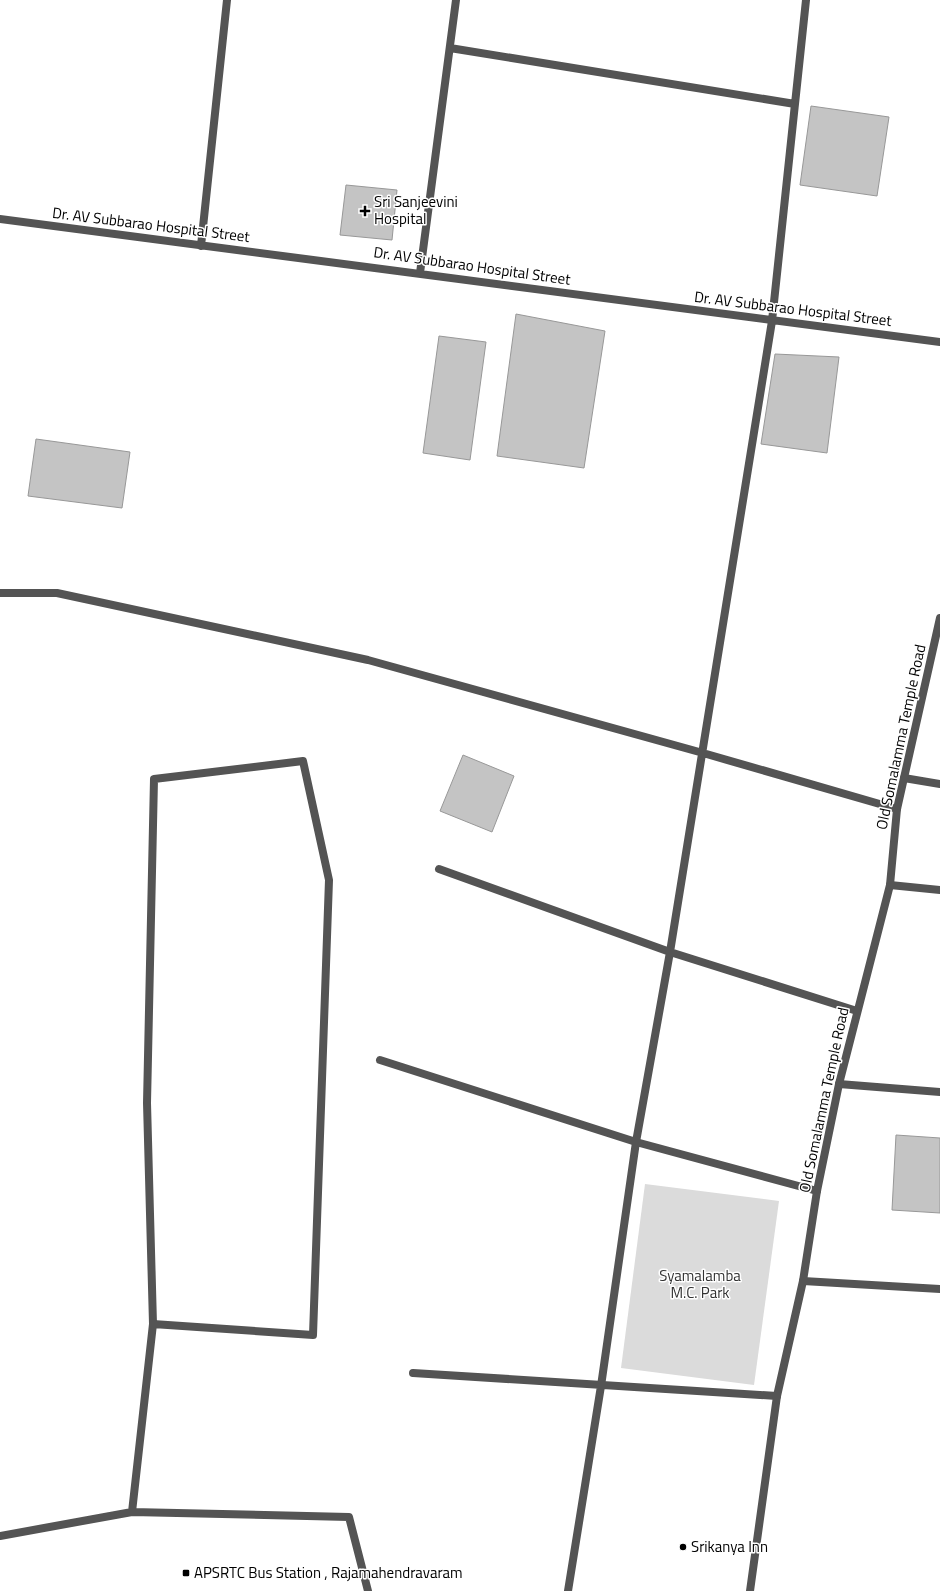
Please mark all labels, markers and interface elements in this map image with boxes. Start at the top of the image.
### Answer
place label: Sri Sanjeevini Hospital [374,190,458,230]
street label: Dr. AV Subbarao Hospital Street [51,201,252,248]
marker: Sri Sanjeevini Hospital [359,205,371,217]
street label: Dr. AV Subbarao Hospital Street [372,240,573,291]
street label: Dr. AV Subbarao Hospital Street [693,285,894,332]
street label: Old Somalamma Temple Road [870,642,931,832]
street label: Old Somalamma Temple Road [793,1005,854,1195]
park label: Syamalamba M.C. Park [659,1264,741,1304]
place label: Srikanya Inn [691,1535,768,1558]
marker: Srikanya Inn [678,1542,688,1552]
place label: APSRTC Bus Station , Rajamahendravaram [194,1561,463,1584]
marker: APSRTC Bus Station , Rajamahendravaram [181,1568,191,1578]

